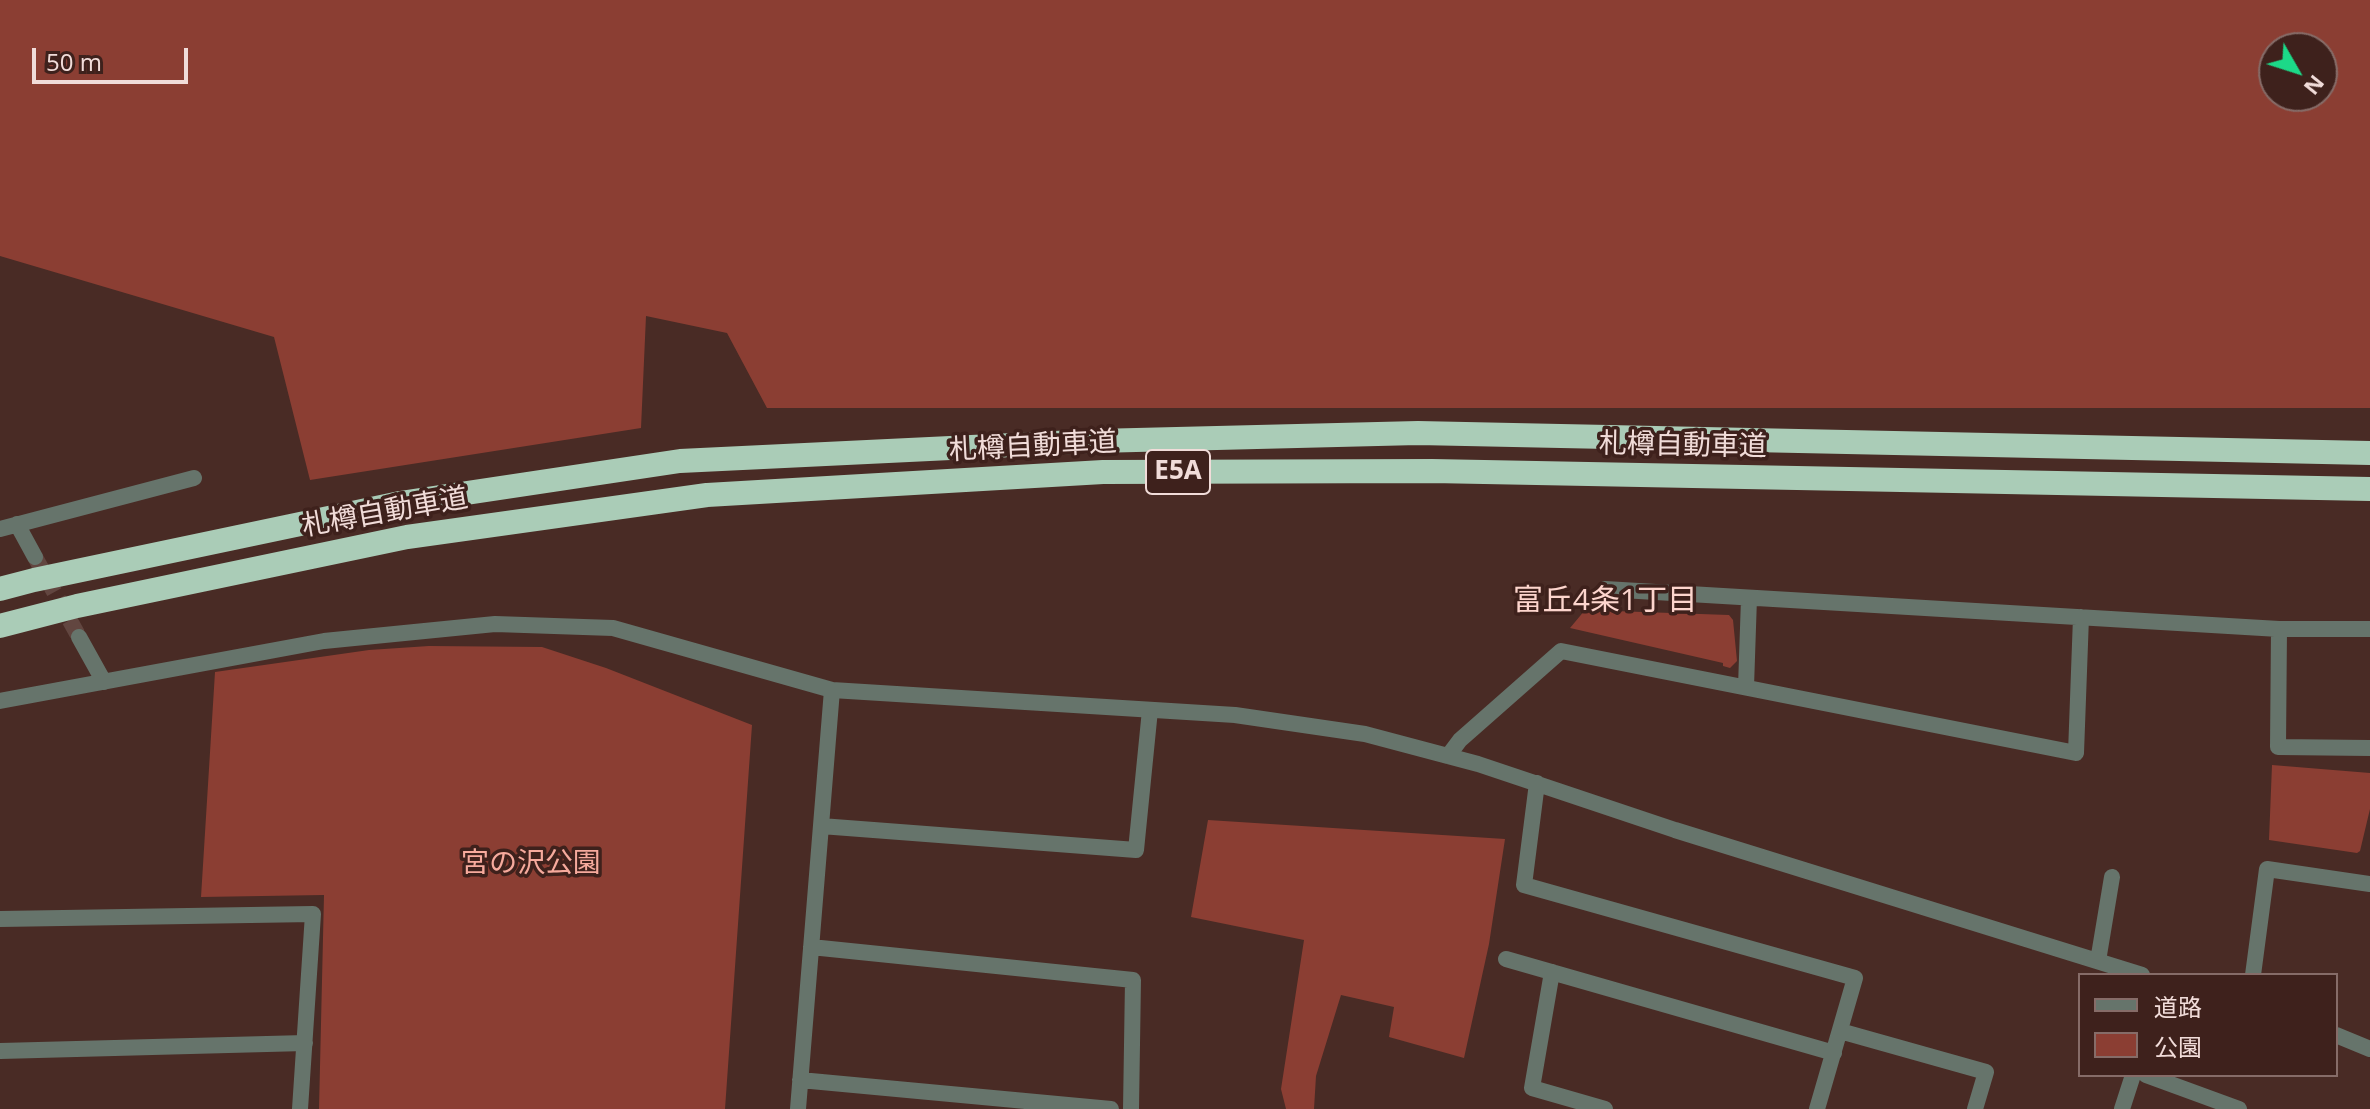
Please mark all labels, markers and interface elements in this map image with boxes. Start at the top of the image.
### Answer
scale bar [36,32,192,82]
north arrow [2258,32,2338,112]
text: 50 m [46,45,102,78]
text: N [2298,69,2332,102]
street label: 札樽自動車道 [948,426,1118,468]
street label: 札樽自動車道 [1599,428,1767,464]
road number: E5A [1146,450,1210,494]
street label: 札樽自動車道 [299,482,471,544]
district label: 富丘4条1丁目 [1513,583,1697,619]
park label: 宮の沢公園 [461,847,601,881]
legend [2078,973,2338,1077]
text: 道路 [2154,990,2202,1023]
text: 公園 [2154,1030,2202,1063]

